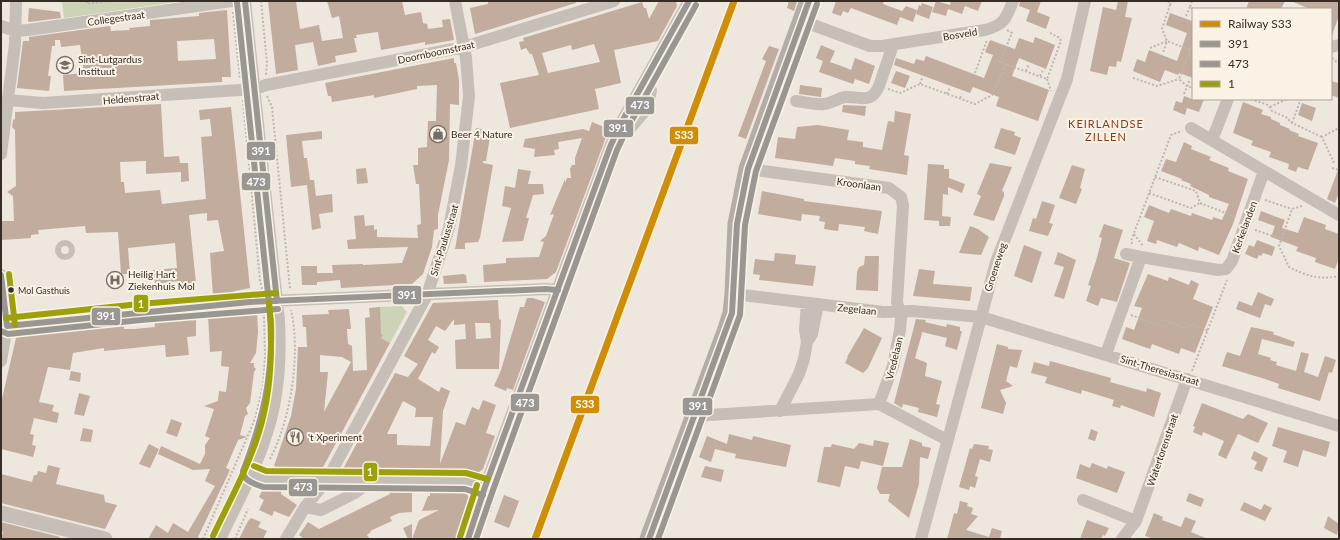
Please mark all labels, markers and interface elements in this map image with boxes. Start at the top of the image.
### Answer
street label: Collegestraat [87,8,146,28]
legend [1192,8,1332,100]
text: Railway S33 [1228,16,1292,31]
street label: Bosveld [942,25,978,43]
text: 391 [1228,36,1249,51]
street label: Doornboomstraat [397,38,476,66]
place label: Sint-Lutgardus Instituut [78,53,142,77]
school or university icon: Sint-Lutgardus Instituut [55,55,75,75]
text: 473 [1228,56,1249,71]
text: 1 [1228,76,1235,91]
street label: Heldenstraat [102,90,160,106]
line badge: 473 [625,96,655,115]
text: 473 [630,98,650,111]
district label: KEIRLANDSE ZILLEN [1068,117,1144,143]
line badge: 391 [603,119,634,138]
text: 391 [608,121,628,134]
shop icon: Beer 4 Nature [428,124,448,144]
line badge: S33 [669,126,699,145]
place label: Beer 4 Nature [451,128,513,140]
text: S33 [675,128,693,141]
line badge: 391 [246,141,276,161]
text: 391 [251,144,271,157]
line badge: 473 [241,172,271,191]
text: 473 [246,175,266,188]
street label: Kroonlaan [836,175,882,193]
street label: Kerkelanden [1229,199,1259,255]
street label: Sint-Paulusstraat [427,202,461,277]
street label: Groeneweg [981,241,1009,293]
place label: Heilig Hart Ziekenhuis Mol [128,268,195,292]
hospital icon: Heilig Hart Ziekenhuis Mol [105,270,125,290]
marker: Mol Gasthuis [6,285,16,295]
place label: Mol Gasthuis [18,285,70,296]
line badge: 391 [392,285,422,305]
text: 391 [397,288,417,301]
line badge: 1 [133,294,149,313]
text: 1 [138,297,144,310]
street label: Zegelaan [837,301,877,317]
line badge: 391 [91,307,121,326]
text: 391 [96,309,116,322]
street label: Vredelaan [883,335,905,381]
street label: Sint-Theresiastraat [1119,352,1201,388]
line badge: 473 [510,393,540,412]
line badge: S33 [570,395,600,414]
text: 473 [515,396,535,409]
text: S33 [576,397,594,410]
line badge: 391 [682,397,713,416]
text: 391 [688,399,708,412]
street label: Watertorenstraat [1144,412,1180,488]
restaurant icon: 't Xperiment [285,427,305,447]
place label: 't Xperiment [308,431,363,443]
line badge: 1 [363,462,378,482]
text: 1 [367,465,373,478]
line badge: 473 [288,478,318,497]
text: 473 [293,480,313,493]

